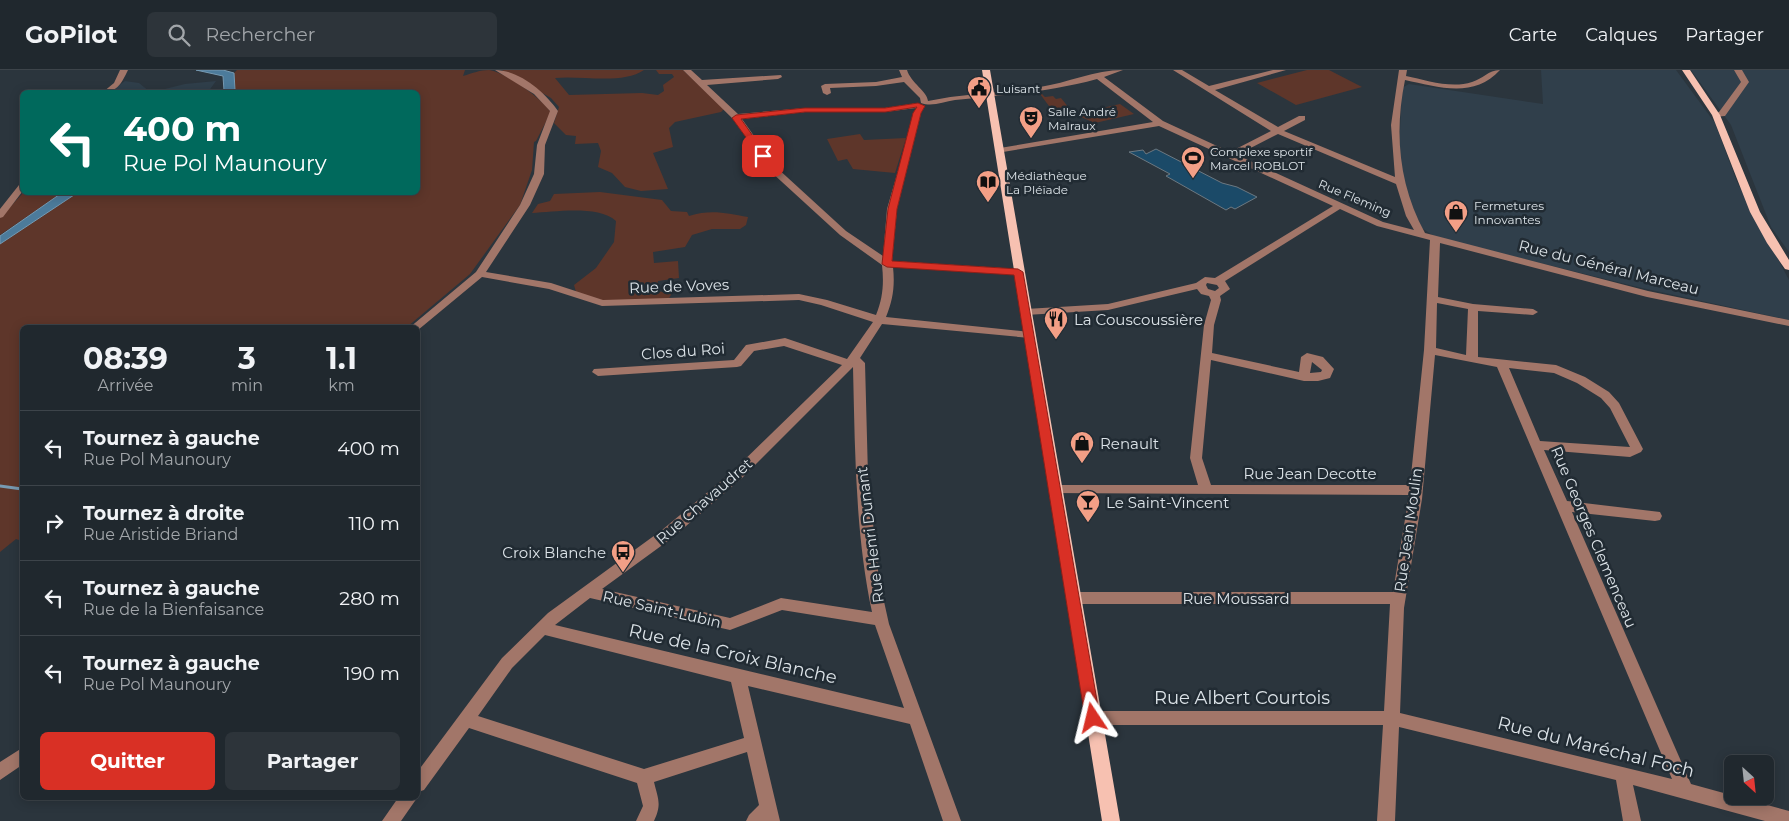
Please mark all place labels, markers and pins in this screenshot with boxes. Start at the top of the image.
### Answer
public building icon: Luisant [966,75,992,109]
place label: Luisant [996,81,1040,96]
place label: Salle André Malraux [1048,104,1116,133]
theatre icon: Salle André Malraux [1018,105,1044,139]
pin [742,135,784,177]
place label: Complexe sportif Marcel ROBLOT [1210,144,1313,173]
sports icon: Complexe sportif Marcel ROBLOT [1180,145,1206,179]
place label: Médiathèque La Pléïade [1006,168,1087,197]
library icon: Médiathèque La Pléïade [975,169,1001,203]
place label: Fermetures Innovantes [1474,198,1544,227]
shop icon: Fermetures Innovantes [1443,199,1469,233]
restaurant icon: La Couscoussière [1043,306,1069,340]
place label: La Couscoussière [1074,310,1203,329]
shop icon: Renault [1069,430,1095,464]
place label: Renault [1100,434,1159,453]
bar icon: Le Saint-Vincent [1075,489,1101,523]
place label: Le Saint-Vincent [1106,493,1229,512]
bus stop icon: Croix Blanche [610,539,636,573]
place label: Croix Blanche [502,543,606,562]

